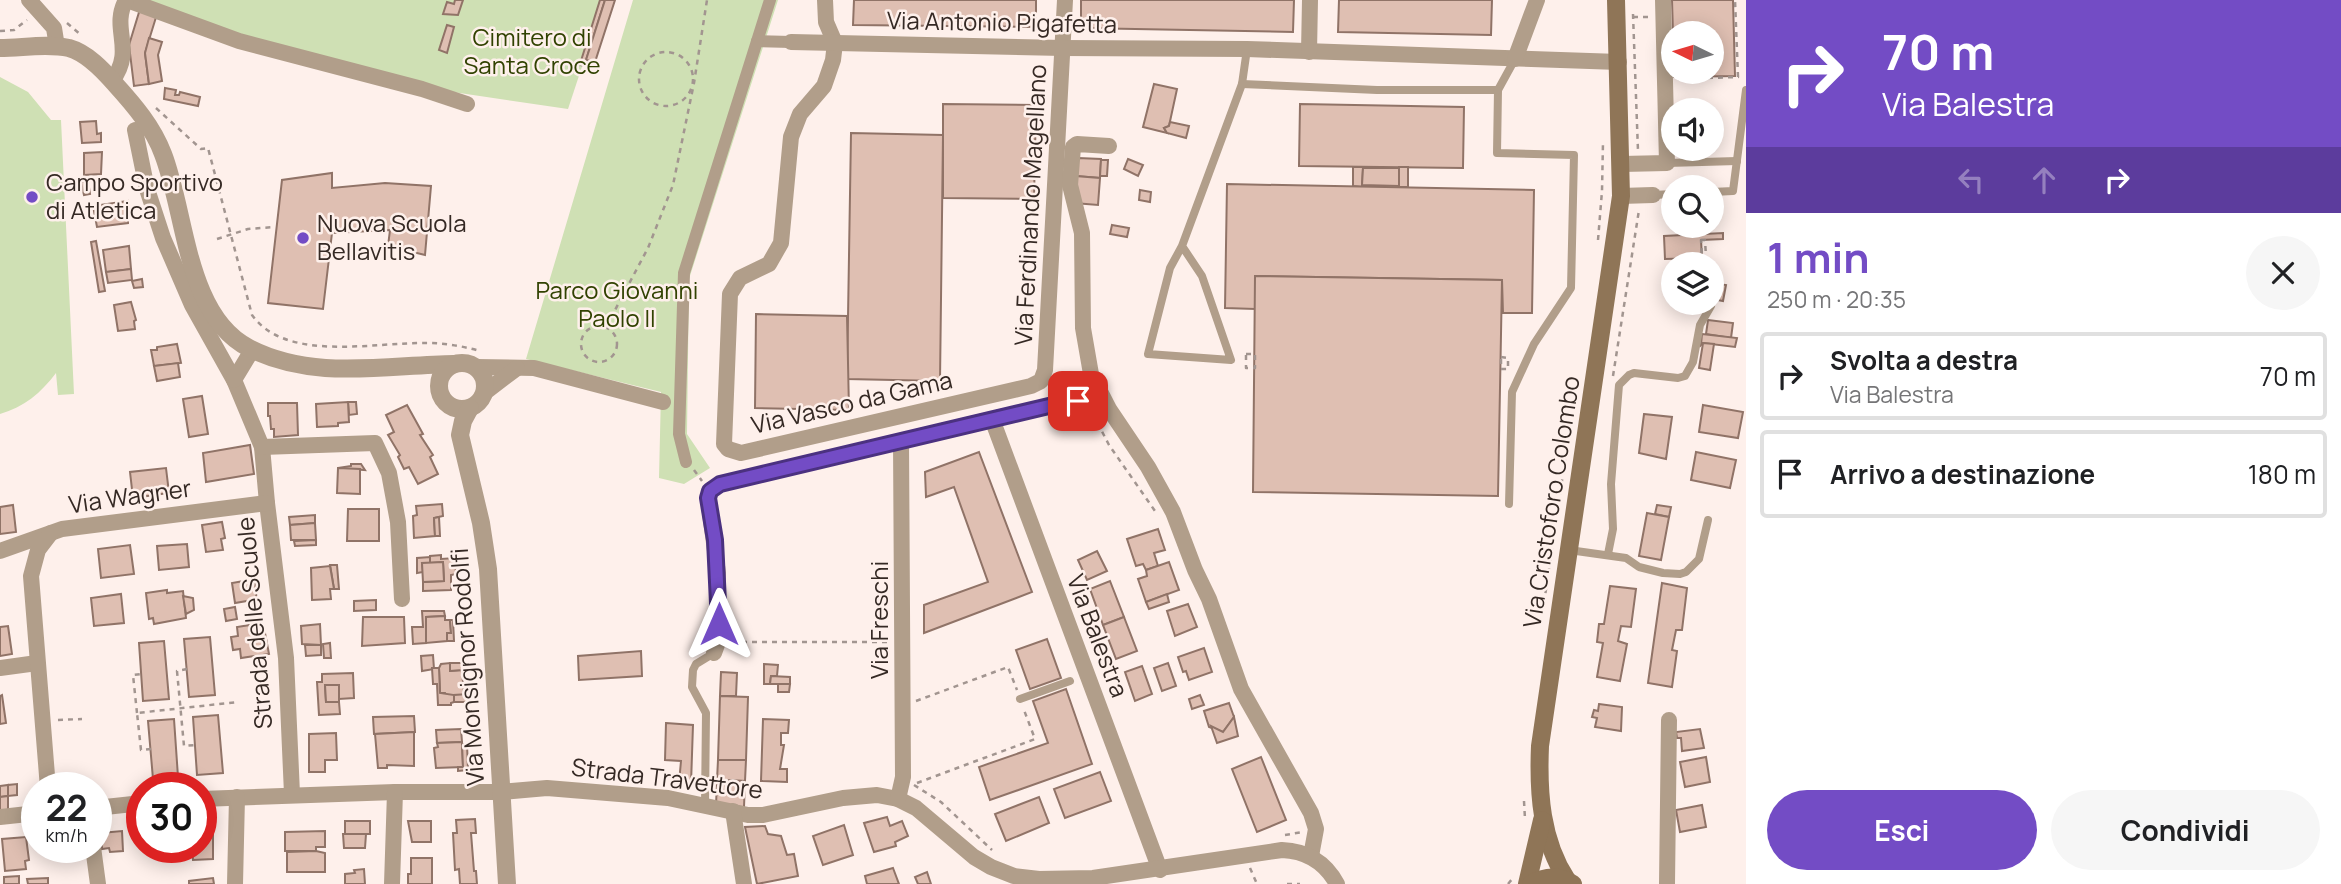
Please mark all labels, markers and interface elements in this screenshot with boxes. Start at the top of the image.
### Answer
street label: Via Antonio Pigafetta [887,3,1117,40]
text: 70 m [1882,18,1994,85]
park label: Cimitero di Santa Croce [464,20,600,81]
north arrow [1661,21,1724,84]
map controls [1661,21,1724,315]
icon: right [1767,28,1858,119]
street label: Via Ferdinando Magellano [1006,64,1053,346]
text: Via Balestra [1882,82,2054,126]
button: sound [1661,98,1724,161]
icon: left [1952,161,1990,199]
icon: ahead [2025,161,2063,199]
icon: right [2098,161,2136,199]
place label: Campo Sportivo di Atletica [46,165,223,226]
button: search [1661,175,1724,238]
marker: Campo Sportivo di Atletica [24,189,40,205]
place label: Nuova Scuola Bellavitis [317,206,466,267]
text: 1 min [1767,228,1870,286]
marker: Nuova Scuola Bellavitis [295,230,311,246]
button: close [2246,236,2320,310]
button: layers [1661,252,1724,315]
park label: Parco Giovanni Paolo II [536,273,698,334]
text: 250 m · 20:35 [1767,283,1906,315]
text: Svolta a destra [1830,342,2018,378]
icon: right [1771,357,1809,395]
text: 70 m [2260,358,2316,394]
street label: Via Vasco da Gama [748,362,955,441]
pin [1048,371,1108,431]
street label: Via Cristoforo Colombo [1514,373,1587,630]
text: Via Balestra [1830,378,1954,410]
icon: arrive [1059,382,1097,420]
icon: arrive [1771,455,1809,493]
text: Arrivo a destinazione [1830,456,2095,492]
text: 180 m [2248,456,2316,492]
street label: Via Wagner [66,471,194,520]
street label: Strada delle Scuole [228,516,279,731]
street label: Via Monsignor Rodolfi [442,547,491,787]
street label: Via Freschi [862,561,895,679]
street label: Via Balestra [1060,569,1137,702]
position arrow [682,587,756,661]
street label: Strada Travettore [570,749,765,806]
speed limit sign: 30 [126,772,217,863]
text: 22 [46,784,87,832]
button: Esci [1767,790,2037,870]
button: Condividi [2051,790,2320,870]
text: km/h [46,823,87,847]

